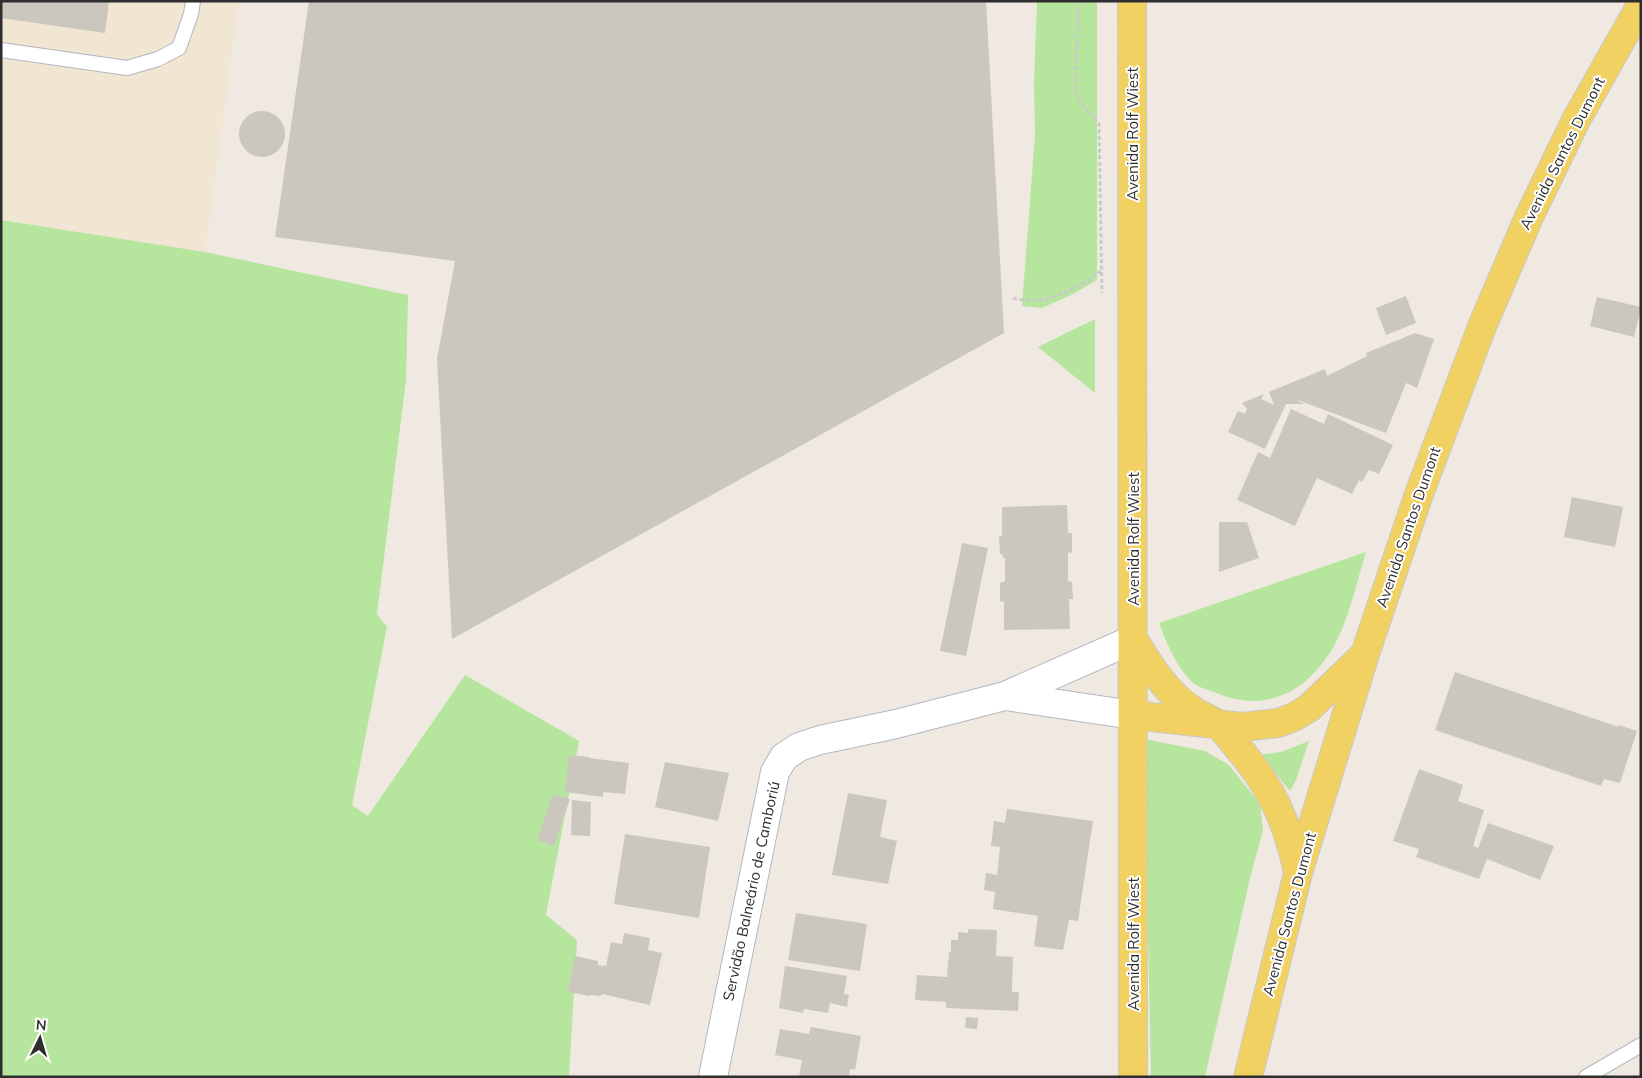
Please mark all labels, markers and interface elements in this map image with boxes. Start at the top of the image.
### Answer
street label: Avenida Rolf Wiest [1123,67,1142,201]
street label: Avenida Santos Dumont [1515,73,1609,233]
street label: Avenida Santos Dumont [1372,444,1444,610]
street label: Avenida Rolf Wiest [1124,472,1143,606]
street label: Servidão Balneário de Camboriú [718,779,784,1003]
street label: Avenida Santos Dumont [1258,830,1320,998]
street label: Avenida Rolf Wiest [1124,877,1143,1011]
north arrow [15,1013,65,1063]
text: N [35,1016,47,1034]

